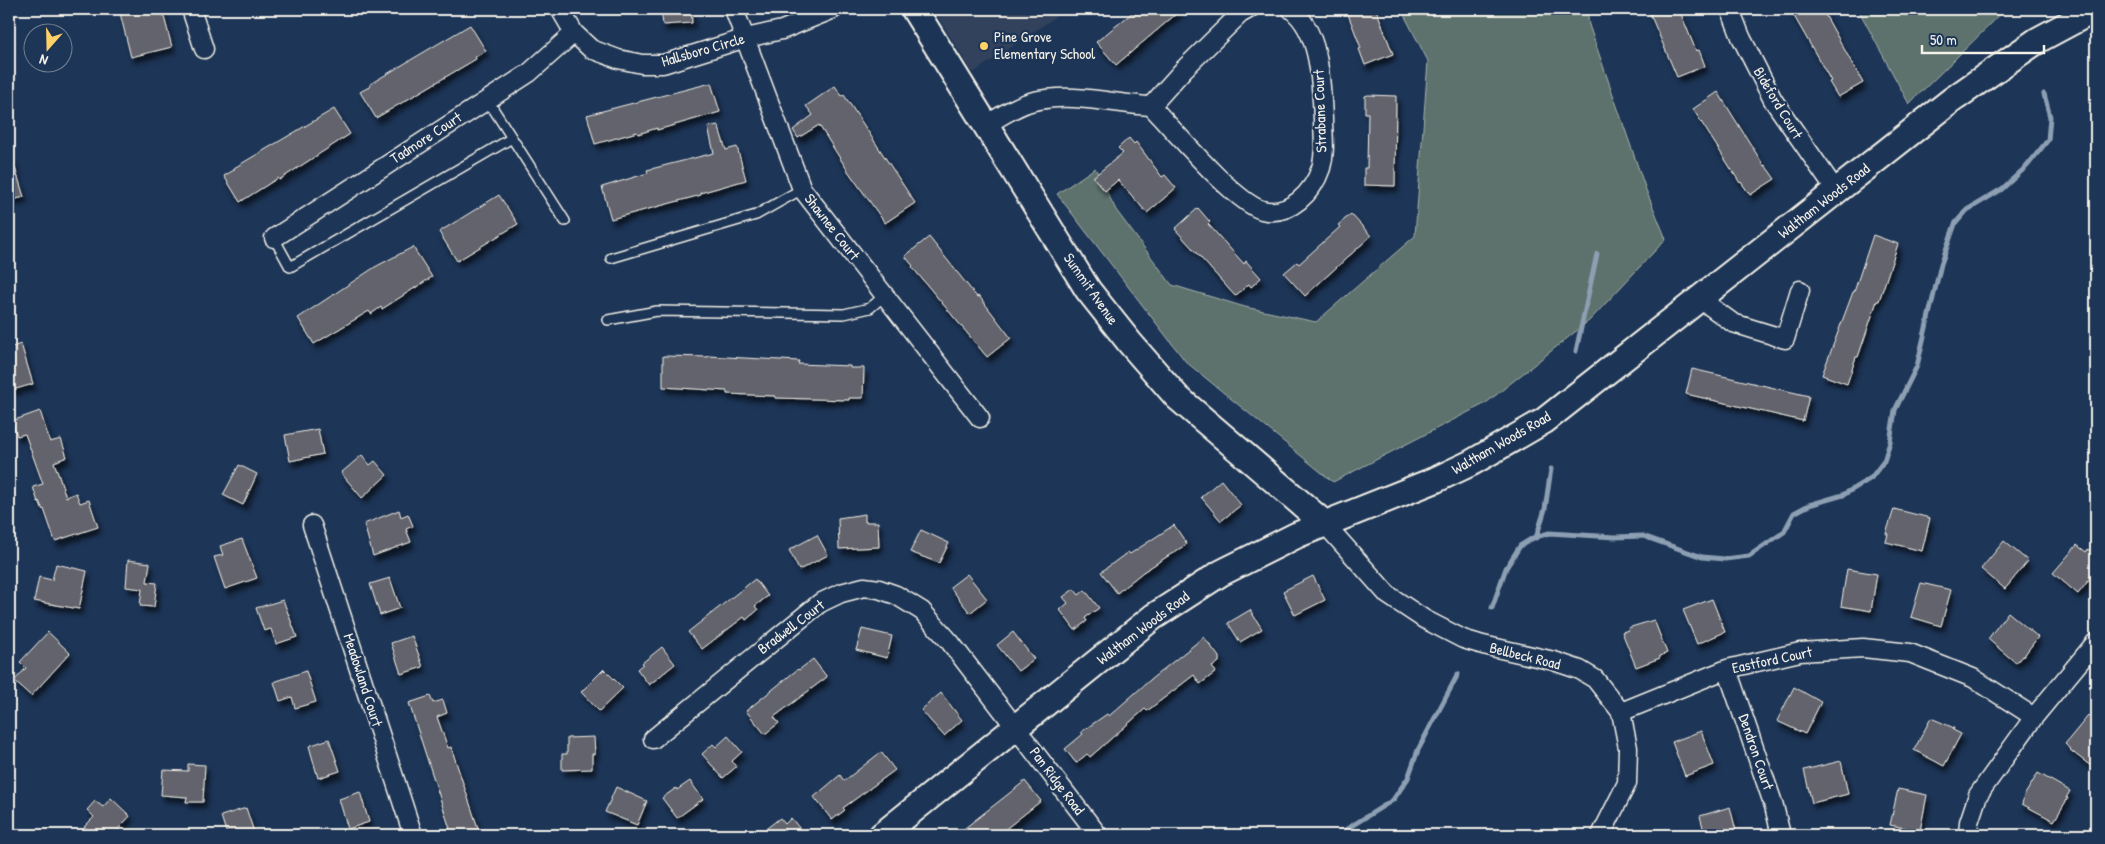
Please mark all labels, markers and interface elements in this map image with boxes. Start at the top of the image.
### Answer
north arrow [22,22,72,72]
scale bar [1922,22,2045,54]
place label: Pine Grove Elementary School [994,26,1095,64]
street label: Hallsboro Circle [659,28,747,71]
text: 50 m [1930,29,1957,50]
marker: Pine Grove Elementary School [978,40,990,52]
text: N [36,50,50,71]
street label: Bideford Court [1749,63,1809,143]
street label: Strabane Court [1308,68,1331,153]
street label: Tadmore Court [386,106,466,169]
street label: Waltham Woods Road [1773,158,1874,243]
street label: Shawnee Court [800,189,866,265]
street label: Summit Avenue [1059,249,1124,329]
street label: Waltham Woods Road [1447,406,1554,479]
street label: Waltham Woods Road [1092,586,1193,669]
street label: Bradwell Court [753,594,829,659]
street label: Meadowland Court [339,631,389,730]
street label: Bellbeck Road [1488,637,1563,674]
street label: Eastford Court [1730,641,1815,678]
street label: Dendron Court [1734,711,1780,793]
street label: Pan Ridge Road [1025,742,1090,819]

